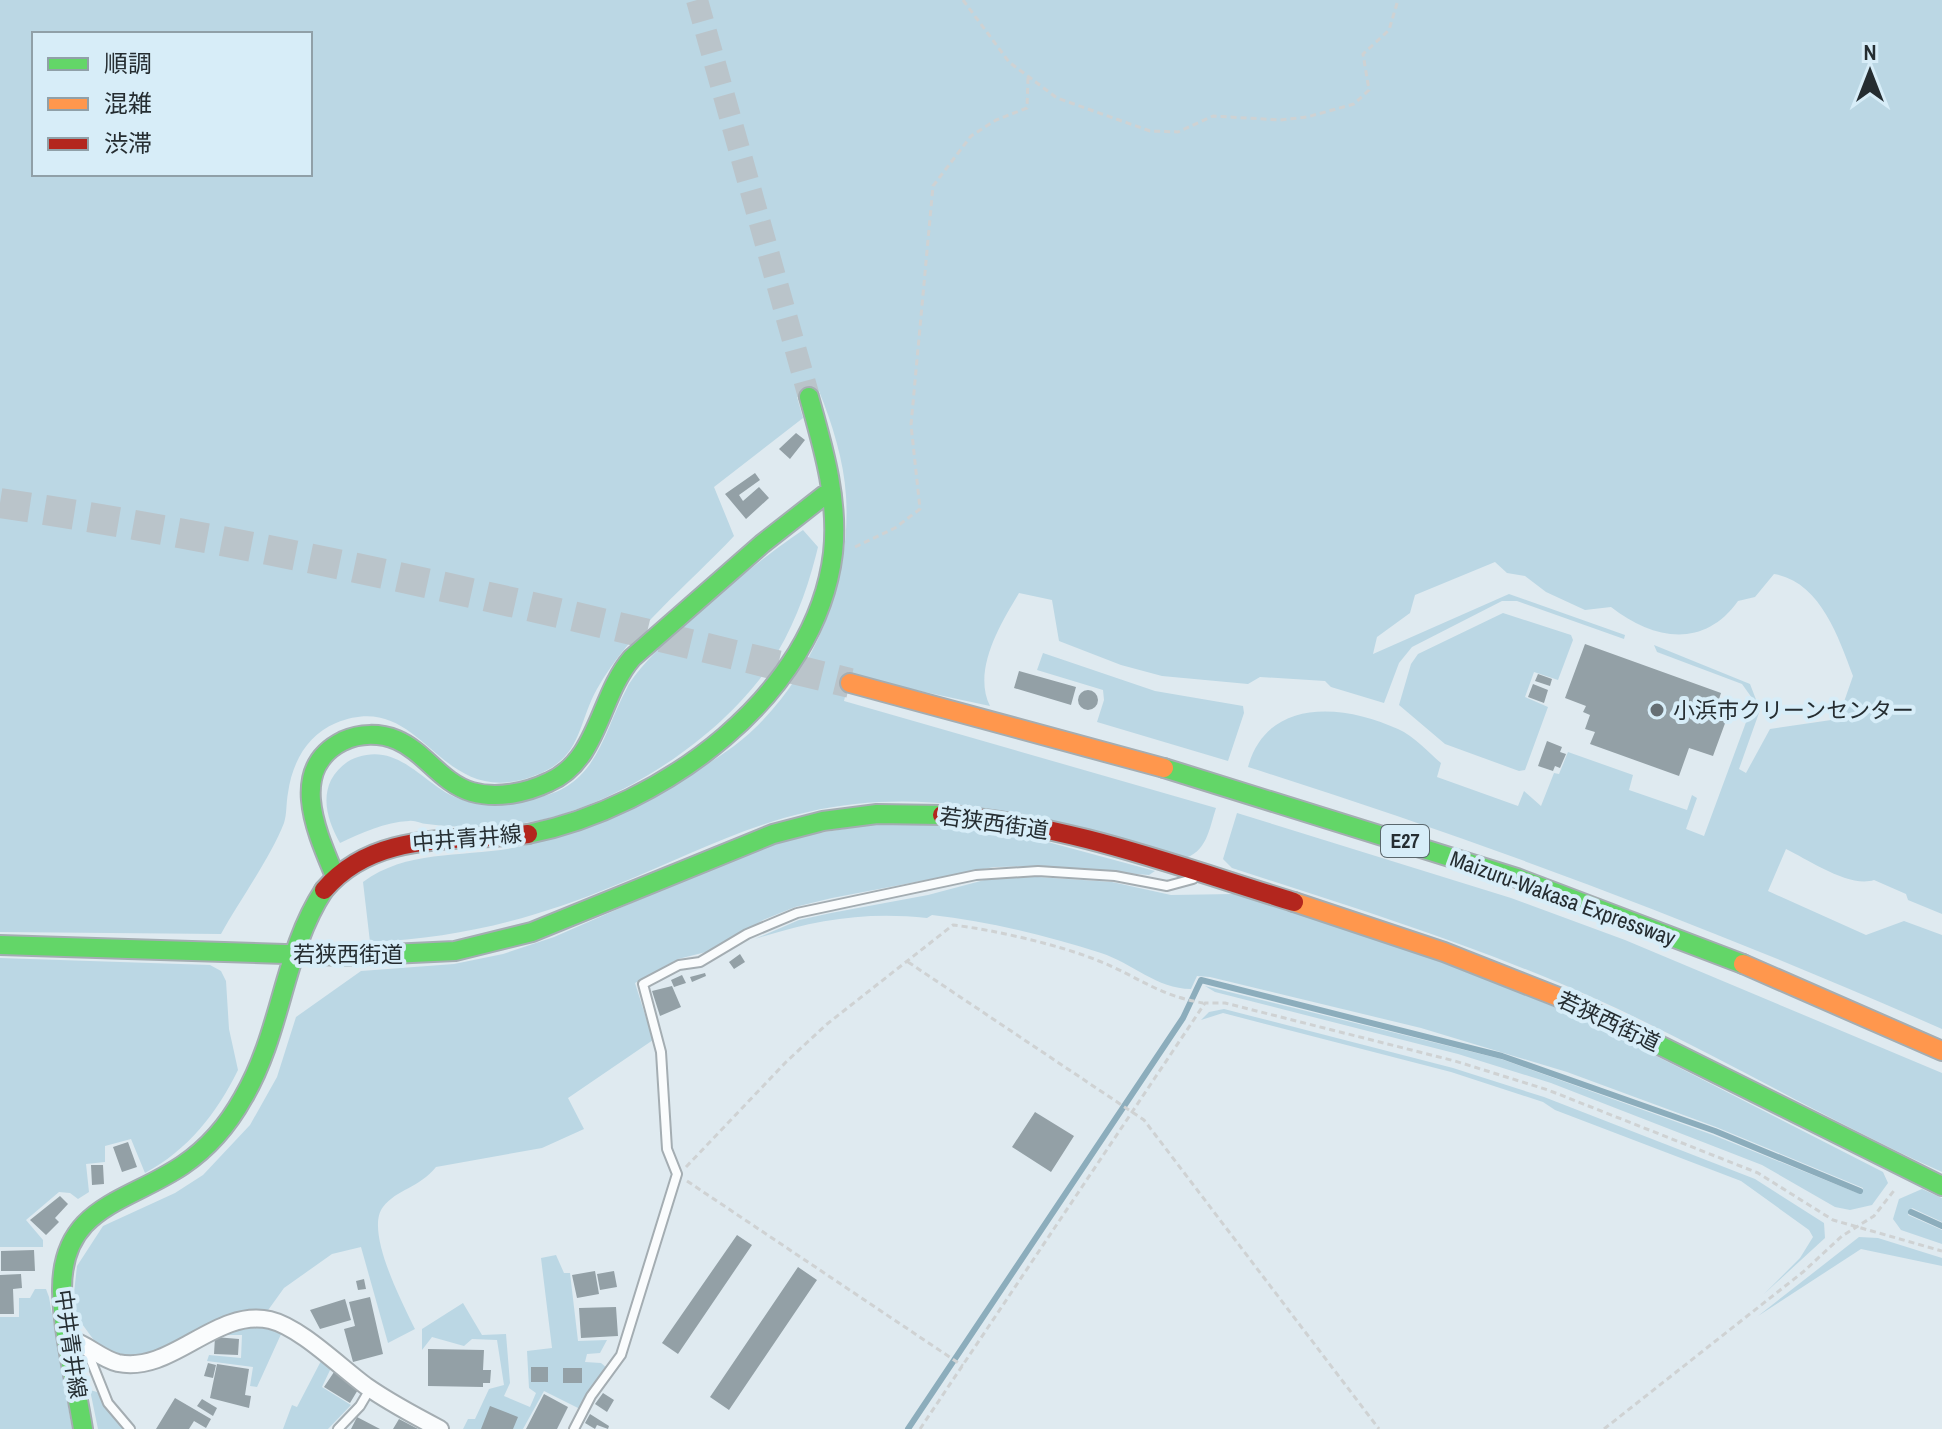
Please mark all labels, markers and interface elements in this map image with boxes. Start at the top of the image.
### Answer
legend [32,32,312,176]
north arrow [1830,32,1910,112]
text: N [1863,37,1877,67]
text: 順調 [104,47,152,79]
text: 混雑 [104,87,152,119]
text: 渋滞 [104,127,152,159]
place label: 小浜市クリーンセンター [1673,695,1914,725]
marker: 小浜市クリーンセンター [1648,701,1666,719]
street label: 若狭西街道 [937,800,1051,846]
street label: 中井青井線 [411,818,523,858]
road number: E27 [1381,825,1429,857]
street label: Maizuru-Wakasa Expressway [1446,843,1680,953]
street label: 若狭西街道 [293,939,403,969]
street label: 若狭西街道 [1553,984,1665,1058]
street label: 中井青井線 [48,1287,94,1401]

